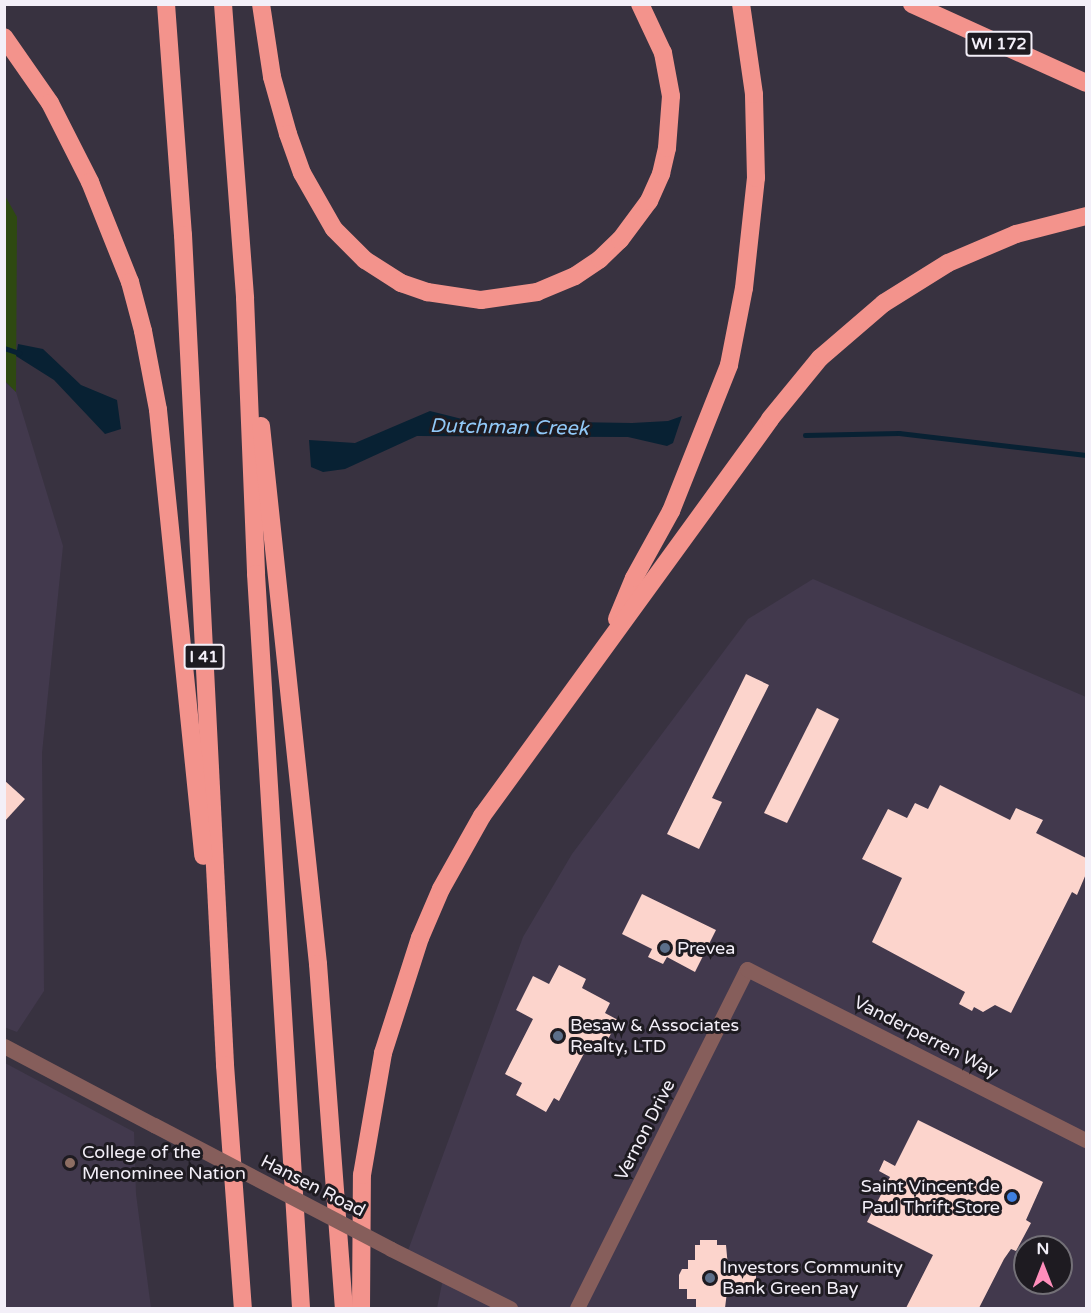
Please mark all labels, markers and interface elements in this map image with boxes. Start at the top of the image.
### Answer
road number: WI 172 [964,31,1034,57]
water label: Dutchman Creek [429,415,589,441]
road number: I 41 [183,644,225,670]
place label: Prevea [677,937,735,959]
marker: Prevea [658,941,672,955]
street label: Vanderperren Way [850,991,1002,1083]
place label: Besaw & Associates Realty, LTD [570,1015,739,1058]
marker: Besaw & Associates Realty, LTD [551,1029,565,1043]
street label: Vernon Drive [610,1076,680,1184]
place label: College of the Menominee Nation [82,1142,246,1184]
street label: Hansen Road [257,1150,369,1222]
marker: College of the Menominee Nation [63,1156,77,1170]
place label: Saint Vincent de Paul Thrift Store [861,1176,1000,1218]
marker: Saint Vincent de Paul Thrift Store [1005,1190,1019,1204]
north arrow [1013,1235,1073,1295]
text: N [1037,1239,1049,1259]
place label: Investors Community Bank Green Bay [722,1257,903,1300]
marker: Investors Community Bank Green Bay [703,1271,717,1285]

